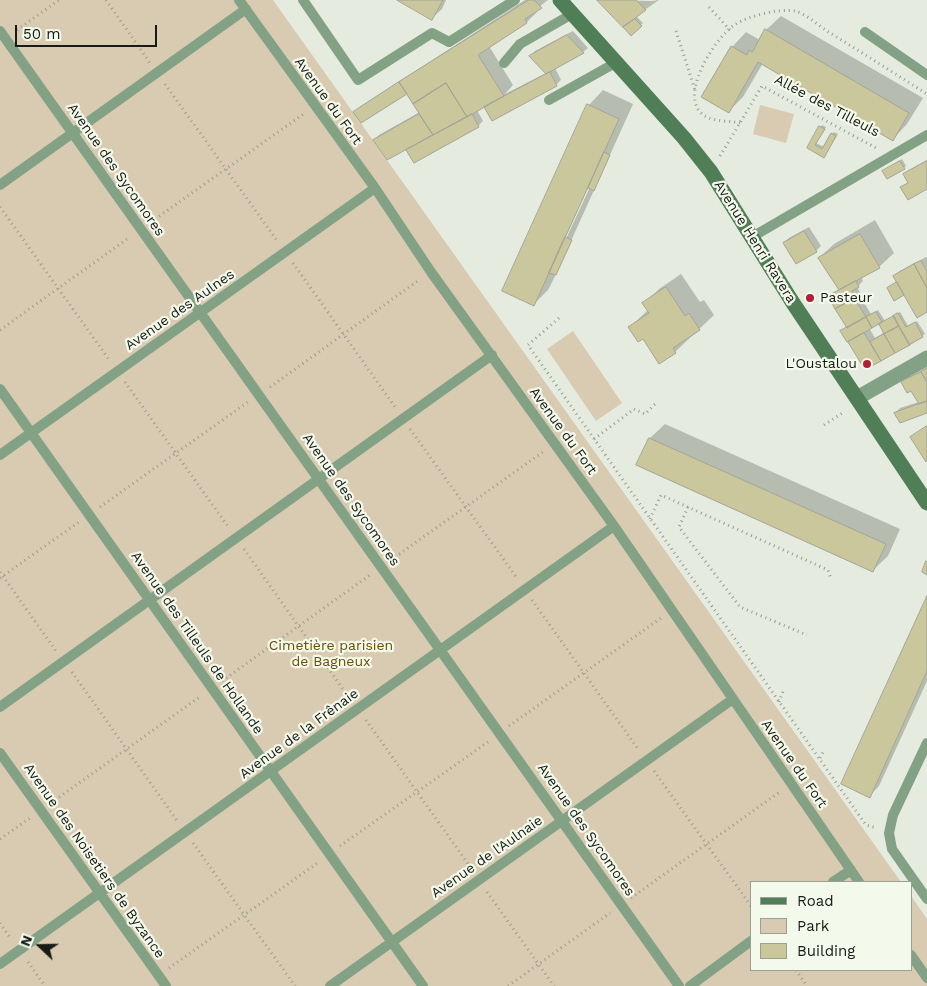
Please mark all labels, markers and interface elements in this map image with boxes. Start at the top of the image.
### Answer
scale bar [18,15,160,47]
text: 50 m [23,25,60,43]
street label: Avenue du Fort [291,54,365,148]
street label: Allée des Tilleuls [772,71,882,141]
street label: Avenue des Sycomores [64,100,168,240]
street label: Avenue Henri Ravera [710,178,800,306]
street label: Avenue des Aulnes [122,266,238,354]
place label: Pasteur [820,290,872,306]
marker: Pasteur [804,292,816,304]
place label: L'Oustalou [785,356,857,372]
marker: L'Oustalou [861,358,873,370]
street label: Avenue du Fort [526,384,600,478]
street label: Avenue des Sycomores [299,430,403,570]
street label: Avenue des Tilleuls de Hollande [127,548,267,738]
park label: Cimetière parisien de Bagneux [269,638,393,670]
street label: Avenue de la Frênaie [236,685,362,783]
street label: Avenue du Fort [757,717,831,811]
street label: Avenue des Noisetiers de Byzance [20,760,168,962]
street label: Avenue des Sycomores [534,760,638,900]
street label: Avenue de l'Aulnaie [428,812,546,902]
legend [750,881,912,971]
text: Road [797,892,834,910]
text: Park [797,917,829,935]
north arrow [15,921,65,971]
text: Building [797,942,855,960]

